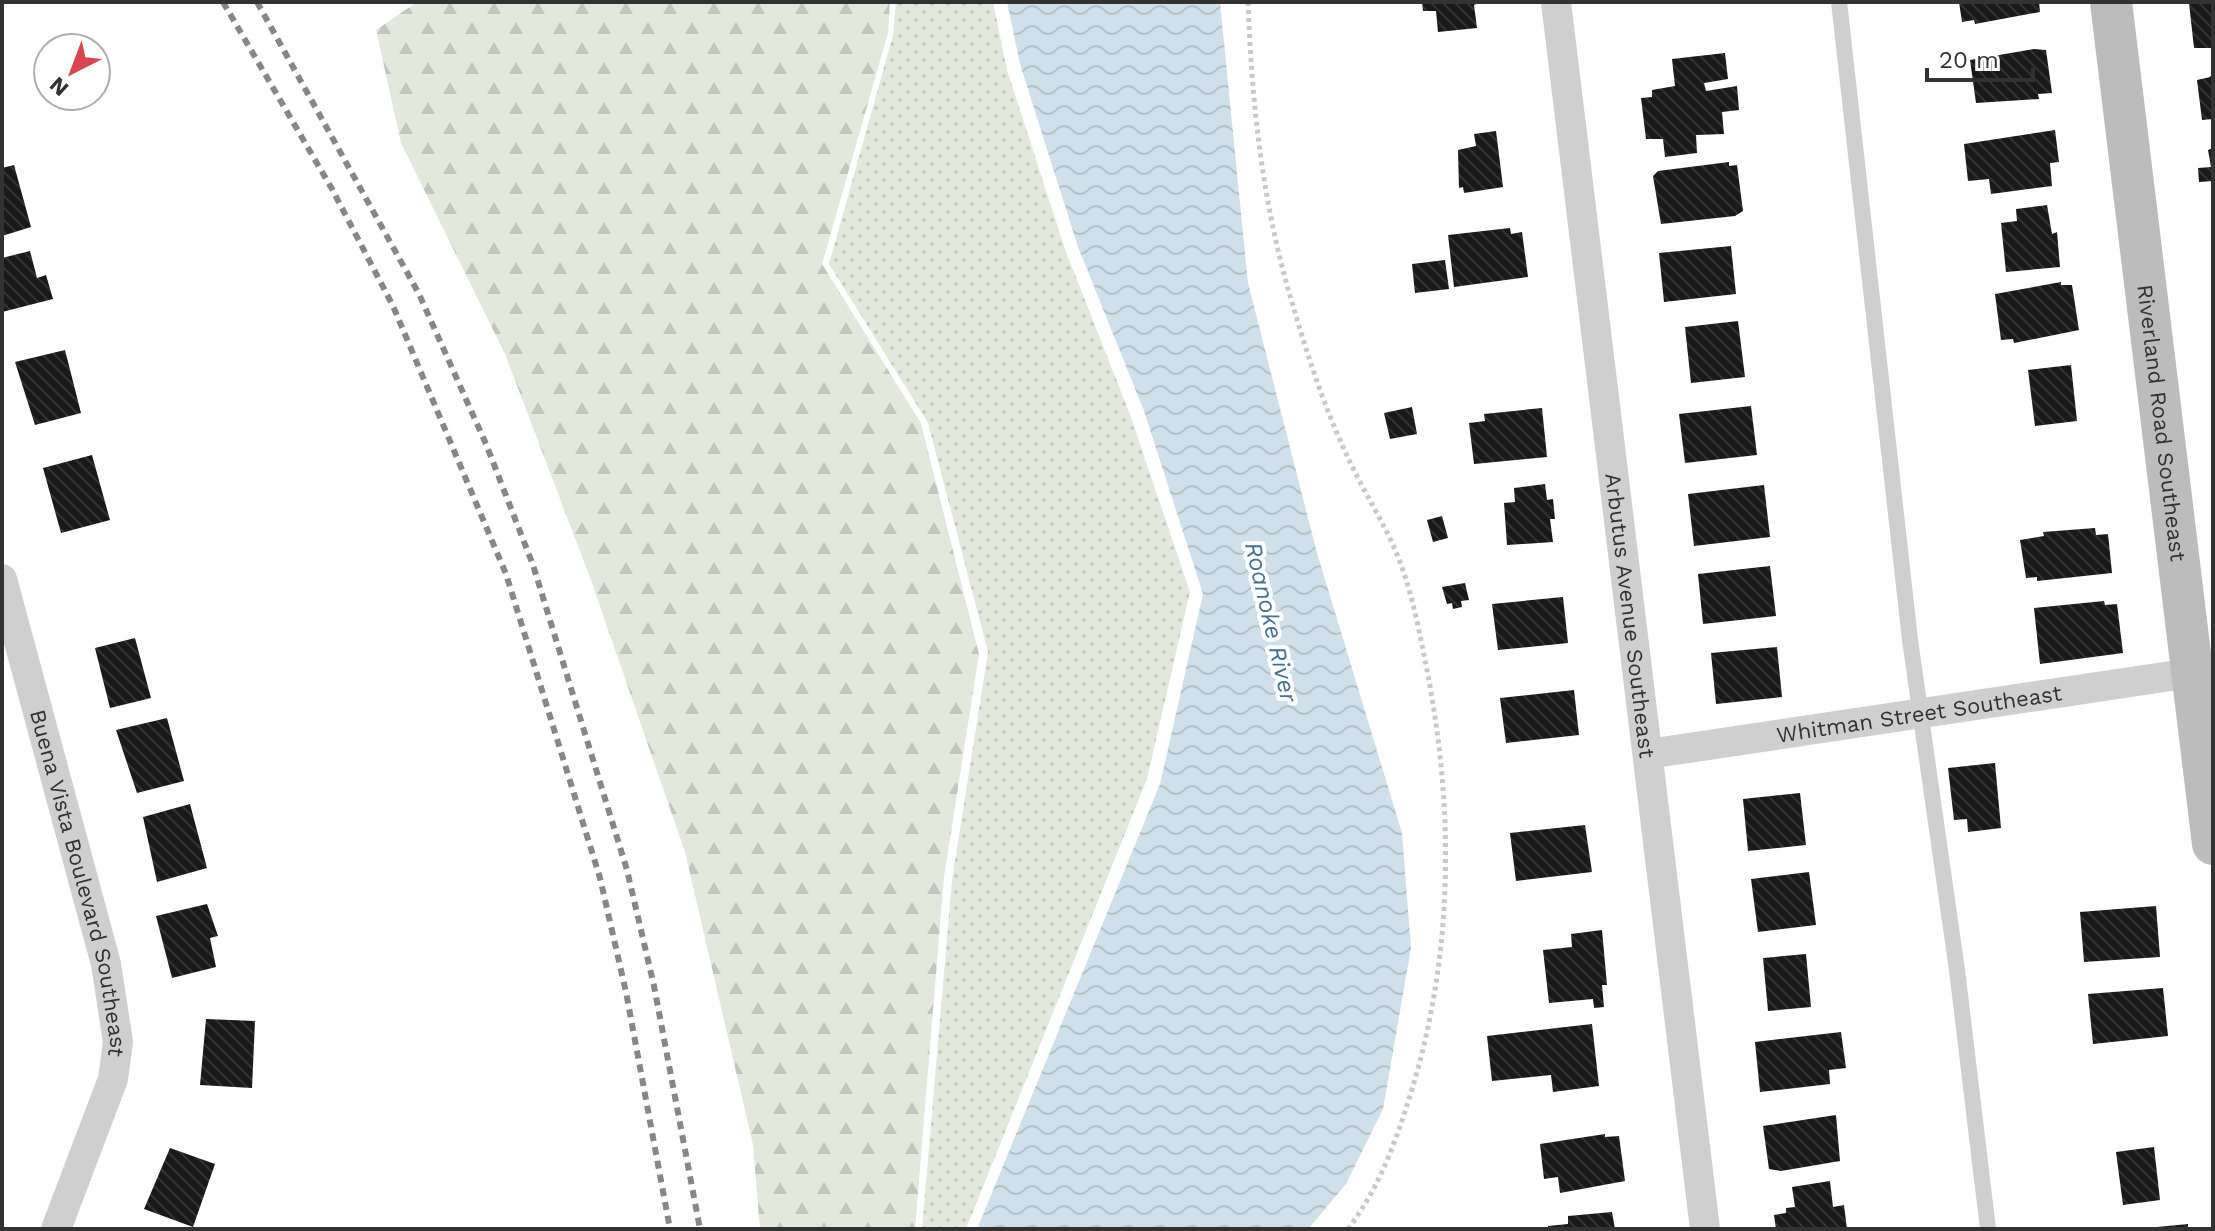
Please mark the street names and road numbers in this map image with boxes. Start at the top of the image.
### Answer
street label: Riverland Road Southeast [2132,283,2191,563]
street label: Arbutus Avenue Southeast [1600,472,1660,760]
street label: Whitman Street Southeast [1775,680,2063,748]
street label: Buena Vista Boulevard Southeast [25,707,131,1058]

